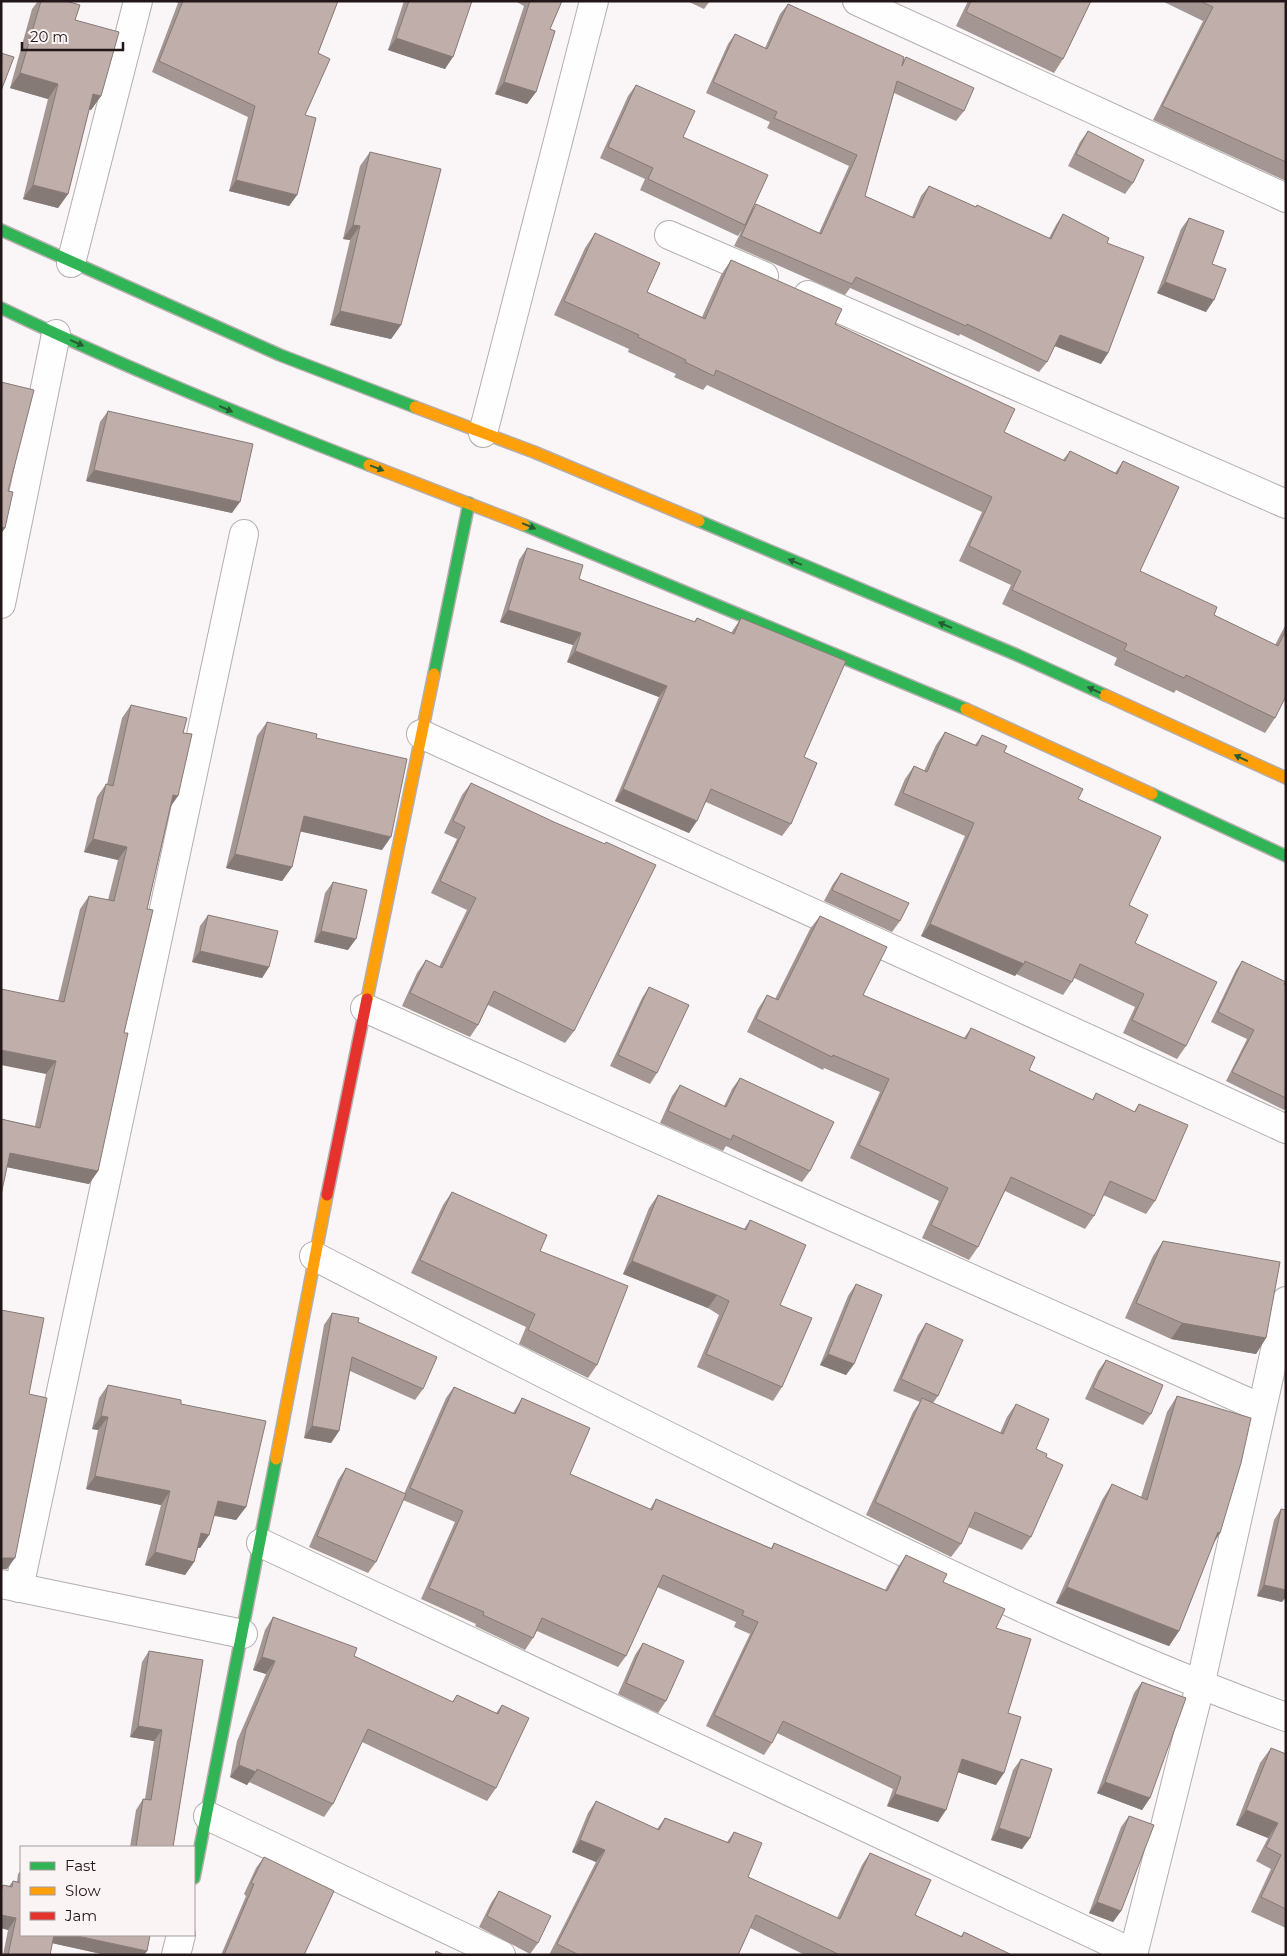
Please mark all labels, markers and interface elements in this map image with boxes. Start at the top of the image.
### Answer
scale bar [22,20,124,52]
text: 20 m [30,27,68,46]
one-way arrow [70,340,84,348]
one-way arrow [219,405,233,413]
one-way arrow [370,464,385,472]
one-way arrow [522,523,536,531]
one-way arrow [788,557,802,565]
one-way arrow [938,620,952,628]
one-way arrow [1087,686,1101,694]
one-way arrow [1234,753,1248,761]
legend [20,1846,195,1936]
text: Fast [65,1856,96,1875]
text: Slow [65,1881,101,1900]
text: Jam [64,1906,97,1925]

